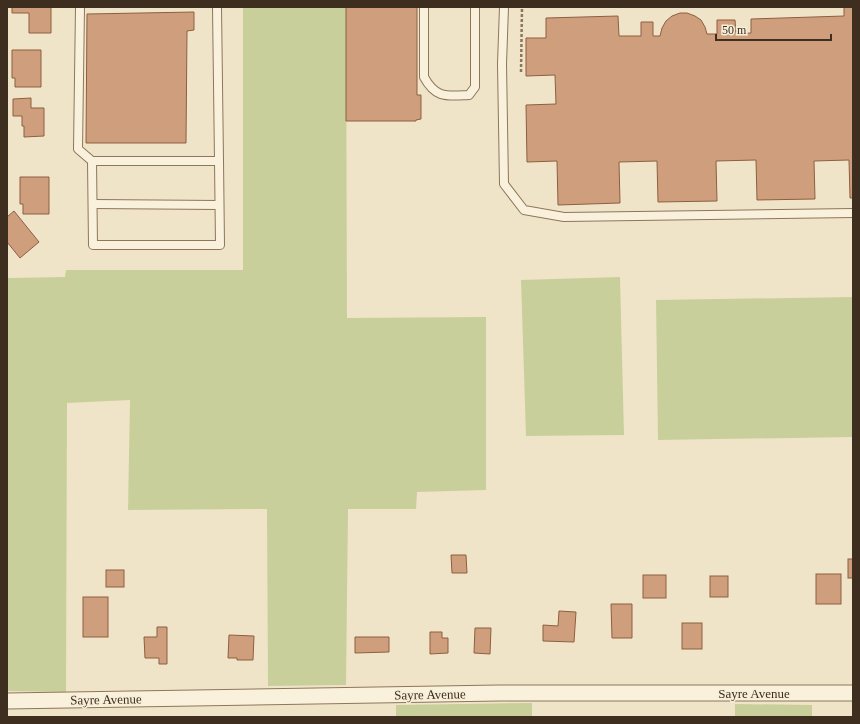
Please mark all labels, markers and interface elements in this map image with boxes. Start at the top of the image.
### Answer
scale bar [716,16,831,42]
text: 50 m [722,23,747,37]
street label: Sayre Avenue [394,686,466,703]
street label: Sayre Avenue [718,686,790,701]
street label: Sayre Avenue [70,691,142,708]

